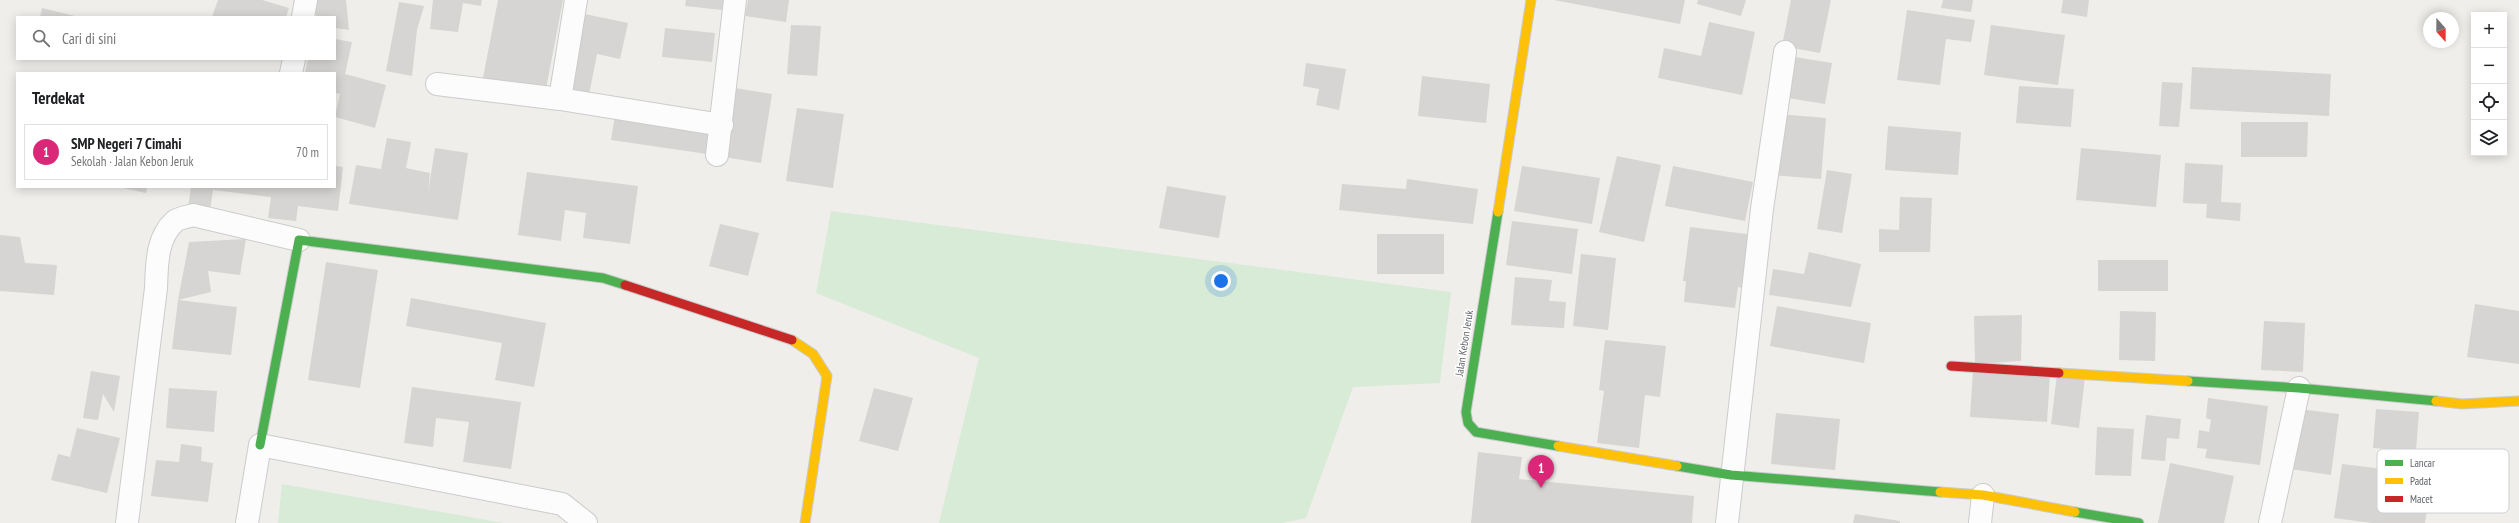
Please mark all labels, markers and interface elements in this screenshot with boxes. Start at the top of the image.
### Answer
north arrow [2423,12,2459,48]
map controls [2471,12,2507,156]
button: + [2471,12,2507,48]
search box [16,16,336,60]
icon: search [30,27,52,49]
text: Cari di sini [62,29,116,48]
button: − [2471,48,2507,84]
button: locate [2471,84,2507,120]
text: Terdekat [32,87,84,109]
button: layers [2471,120,2507,156]
text: SMP Negeri 7 Cimahi [71,134,182,153]
text: 1 [43,144,49,161]
text: 70 m [296,144,319,161]
text: Sekolah · Jalan Kebon Jeruk [71,153,193,170]
your location [1211,271,1231,291]
street label: Jalan Kebon Jeruk [1452,308,1476,378]
legend [2377,449,2509,513]
pin: 1 [1528,455,1554,488]
text: Lancar [2410,456,2435,470]
text: Padat [2410,474,2431,488]
text: Macet [2410,492,2433,506]

